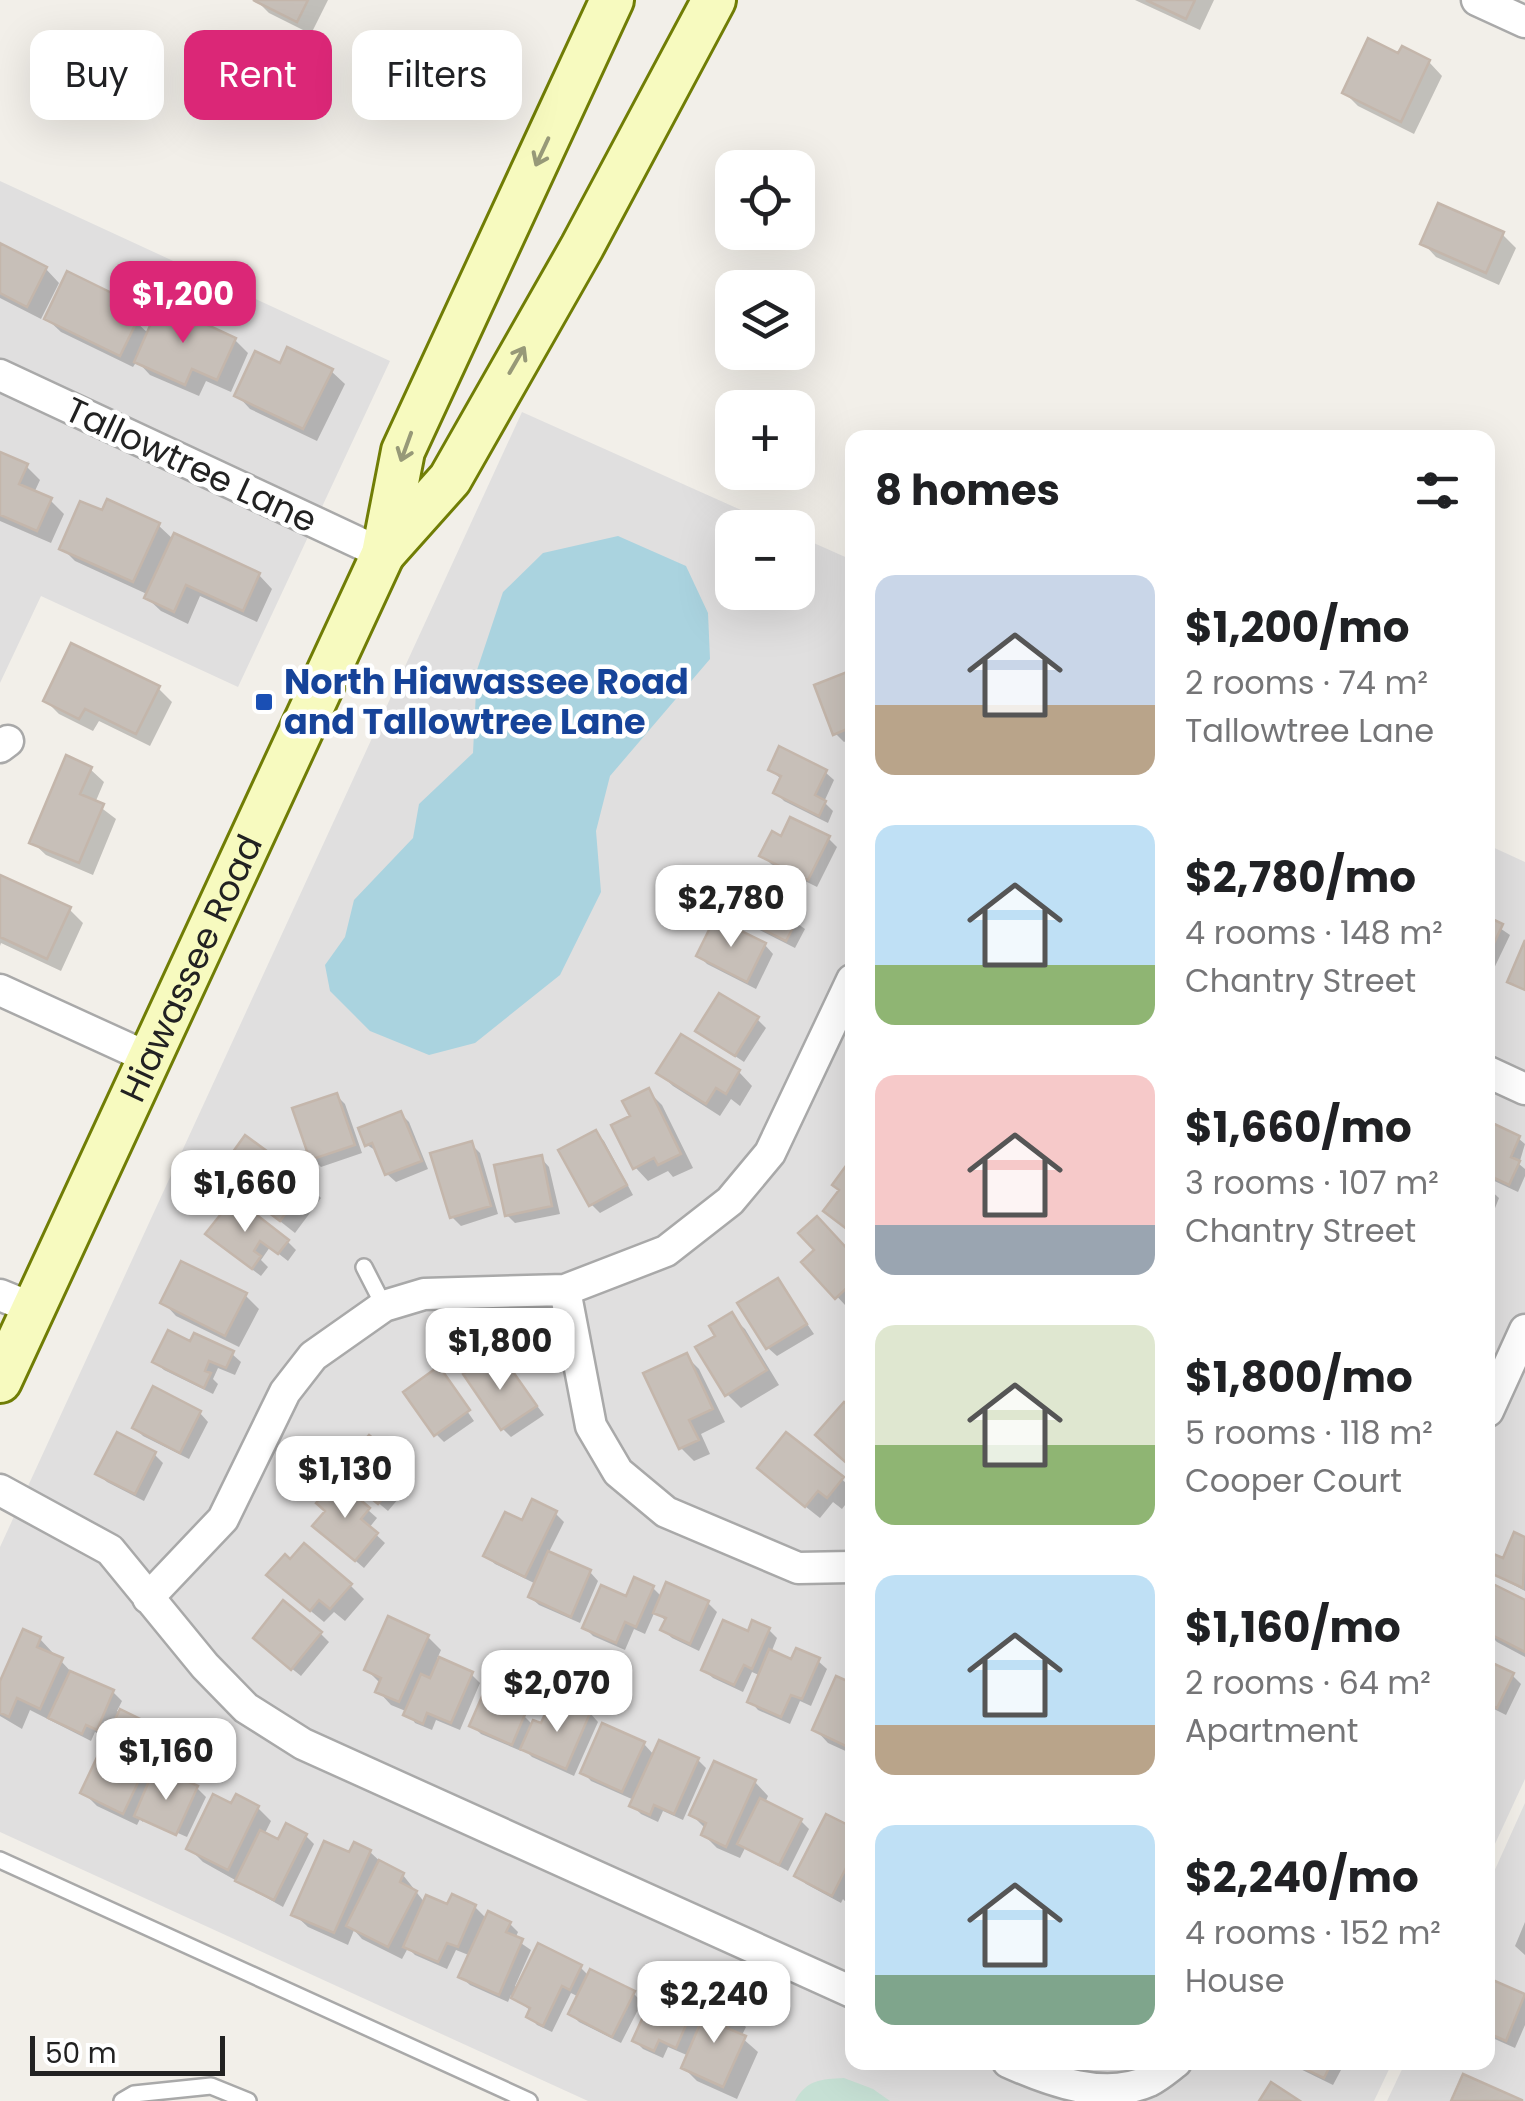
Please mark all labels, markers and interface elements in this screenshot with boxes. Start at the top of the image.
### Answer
chip: Buy [30,30,164,120]
chip: Rent [184,30,332,120]
chip: Filters [352,30,522,120]
one-way arrow [532,136,550,167]
map controls [715,150,815,610]
button: locate [715,150,815,250]
pin: $1,200 [102,261,264,346]
button: layers [715,270,815,370]
text: $1,200 [132,271,234,316]
one-way arrow [508,346,528,375]
street label: Tallowtree Lane [57,385,325,544]
button: + [715,390,815,490]
one-way arrow [396,431,414,462]
text: 8 homes [875,461,1060,520]
icon: filters [1410,463,1465,518]
button: − [715,510,815,610]
text: $1,200/mo [1185,598,1410,657]
icon: home [955,615,1075,735]
place label: North Hiawassee Road and Tallowtree Lane [284,657,689,746]
text: 2 rooms · 74 m² [1185,660,1428,705]
marker: North Hiawassee Road and Tallowtree Lane [253,691,275,713]
text: Tallowtree Lane [1185,708,1434,753]
street label: Hiawassee Road [108,826,274,1109]
text: $2,780/mo [1185,848,1416,907]
pin: $2,780 [650,865,812,950]
icon: home [955,865,1075,985]
text: $2,780 [677,875,785,920]
text: 4 rooms · 148 m² [1185,910,1443,955]
text: Chantry Street [1185,958,1416,1003]
text: $1,660/mo [1185,1098,1412,1157]
icon: home [955,1115,1075,1235]
pin: $1,660 [164,1150,326,1235]
text: $1,660 [193,1160,297,1205]
text: 3 rooms · 107 m² [1185,1160,1439,1205]
text: Chantry Street [1185,1208,1416,1253]
pin: $1,800 [419,1308,581,1393]
text: $1,800 [448,1318,552,1363]
text: $1,800/mo [1185,1348,1413,1407]
icon: home [955,1365,1075,1485]
text: 5 rooms · 118 m² [1185,1410,1433,1455]
pin: $1,130 [264,1436,426,1521]
text: $1,130 [298,1446,392,1491]
text: Cooper Court [1185,1458,1402,1503]
text: $1,160/mo [1185,1598,1401,1657]
icon: home [955,1615,1075,1735]
pin: $2,070 [476,1650,638,1735]
text: $2,070 [503,1660,611,1705]
text: 2 rooms · 64 m² [1185,1660,1431,1705]
text: Apartment [1185,1708,1358,1753]
pin: $1,160 [85,1718,247,1803]
text: $1,160 [118,1728,214,1773]
text: $2,240/mo [1185,1848,1419,1907]
icon: home [955,1865,1075,1985]
text: 4 rooms · 152 m² [1185,1910,1441,1955]
text: House [1185,1958,1285,2003]
pin: $2,240 [633,1961,795,2046]
text: $2,240 [659,1971,769,2016]
scale bar [30,2031,225,2076]
text: 50 m [45,2034,116,2073]

